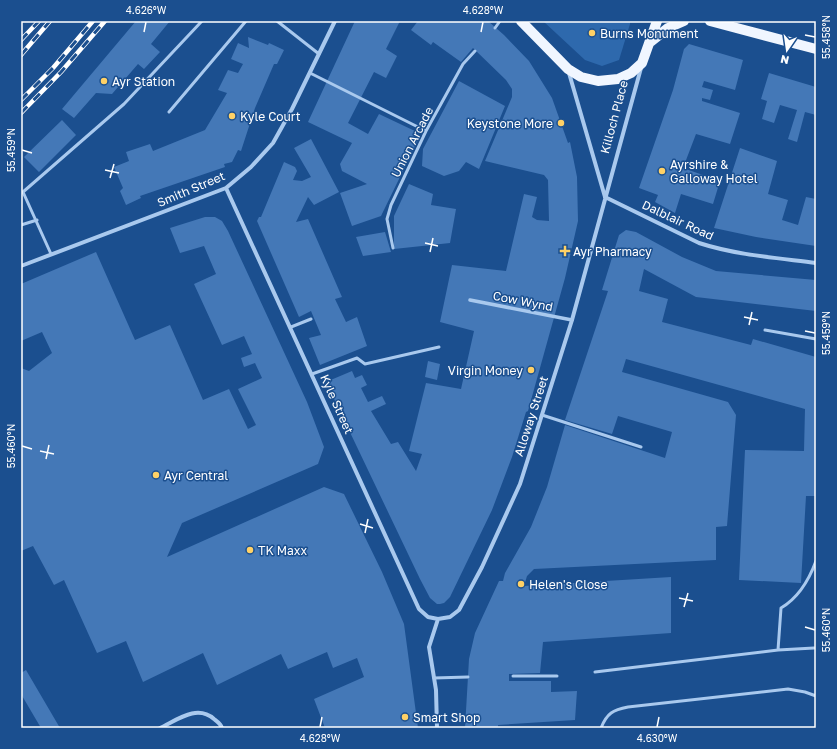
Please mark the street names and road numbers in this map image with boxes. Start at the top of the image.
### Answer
street label: Killoch Place [597,79,631,155]
street label: Union Arcade [388,104,436,180]
street label: Smith Street [155,168,227,210]
street label: Dalblair Road [640,197,716,243]
street label: Cow Wynd [492,288,554,314]
street label: Kyle Street [317,372,357,436]
street label: Alloway Street [511,374,551,458]

